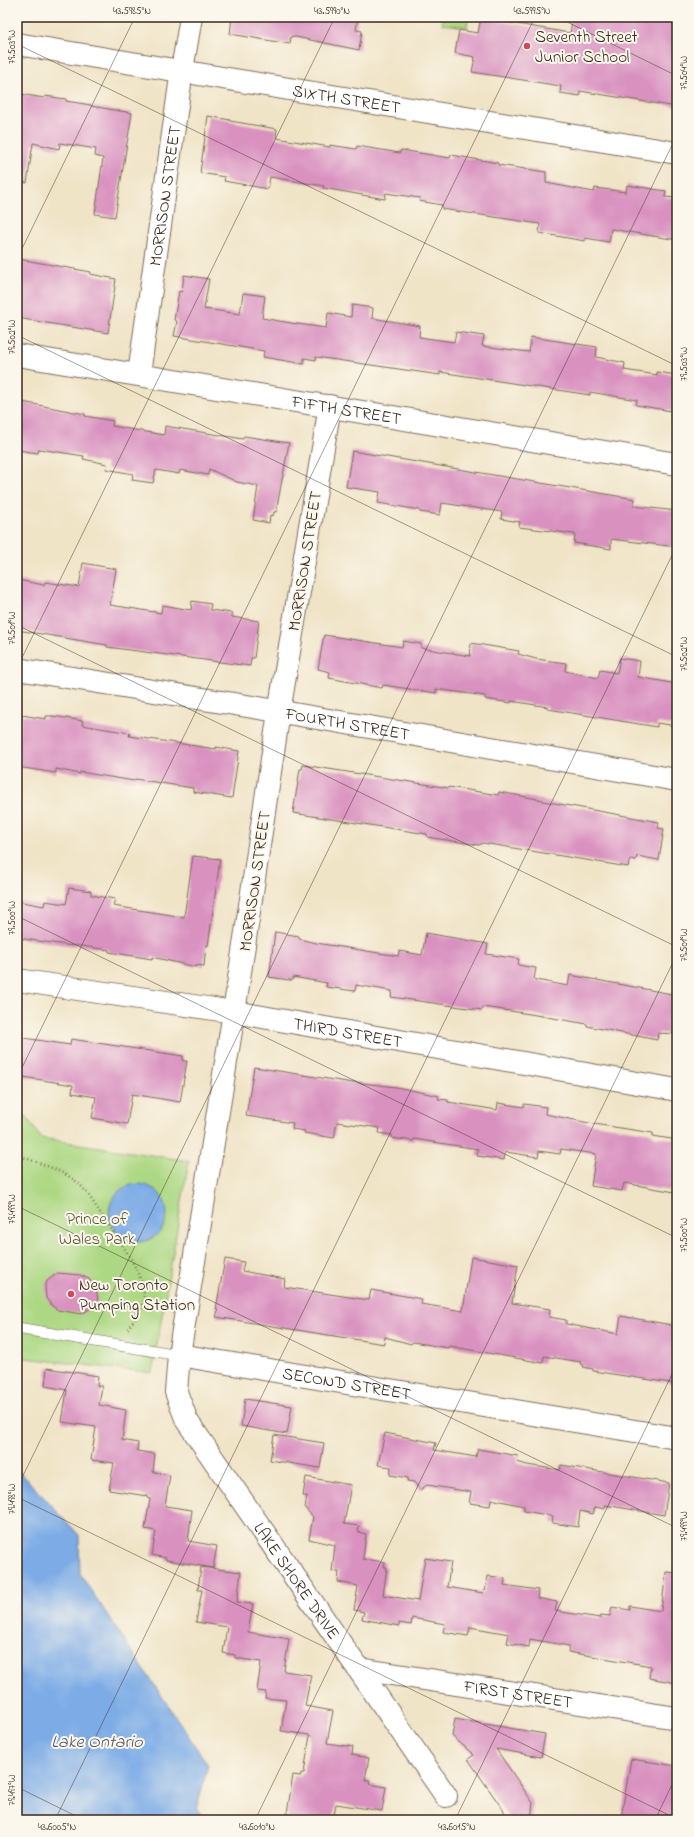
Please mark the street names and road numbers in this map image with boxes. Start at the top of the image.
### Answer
street label: SIXTH STREET [290,79,402,121]
street label: MORRISON STREET [143,124,188,268]
street label: FIFTH STREET [289,389,403,432]
street label: MORRISON STREET [282,489,329,633]
street label: FOURTH STREET [282,702,411,748]
street label: MORRISON STREET [233,809,278,953]
street label: THIRD STREET [291,1012,404,1055]
street label: SECOND STREET [280,1361,413,1407]
street label: LAKE SHORE DRIVE [247,1518,345,1645]
street label: FIRST STREET [461,1674,574,1716]

